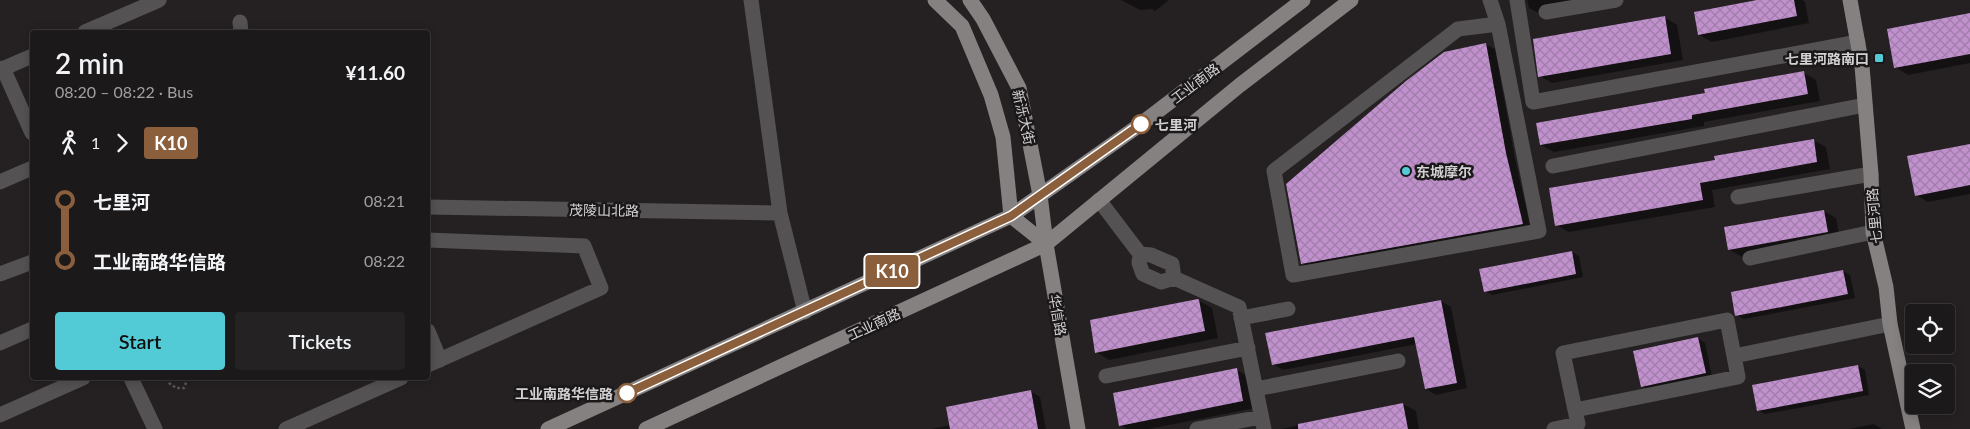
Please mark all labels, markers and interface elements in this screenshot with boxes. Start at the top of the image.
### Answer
text: 2 min [55,46,124,80]
place label: 七里河路南口 [1785,50,1869,67]
marker: 七里河路南口 [1873,52,1885,64]
street label: 工业南路 [1168,59,1222,107]
text: ¥11.60 [345,61,405,84]
text: 08:20 – 08:22 · Bus [55,82,193,101]
street label: 新泺大街 [1009,88,1039,146]
marker: 七里河 [1131,114,1151,134]
place label: 七里河 [1155,116,1197,133]
icon: walk [55,129,83,157]
icon: forward [108,129,136,157]
text: K10 [154,132,188,154]
text: 1 [91,133,100,152]
place label: 东城摩尔 [1416,163,1472,180]
marker: 东城摩尔 [1400,165,1412,177]
street label: 七里河路 [1863,187,1885,245]
text: 七里河 [93,190,150,213]
text: 08:21 [364,191,405,210]
street label: 茂陵山北路 [569,201,639,219]
text: 工业南路华信路 [93,250,226,273]
text: 08:22 [364,251,405,270]
line badge: K10 [863,255,921,287]
text: K10 [875,260,909,282]
street label: 华信路 [1046,293,1070,337]
street label: 工业南路 [845,304,903,344]
map controls [1905,304,1955,414]
button: locate [1905,304,1955,354]
button: Start [55,312,225,370]
button: Tickets [235,312,405,370]
button: layers [1905,364,1955,414]
marker: 工业南路华信路 [617,383,637,403]
place label: 工业南路华信路 [515,385,613,402]

